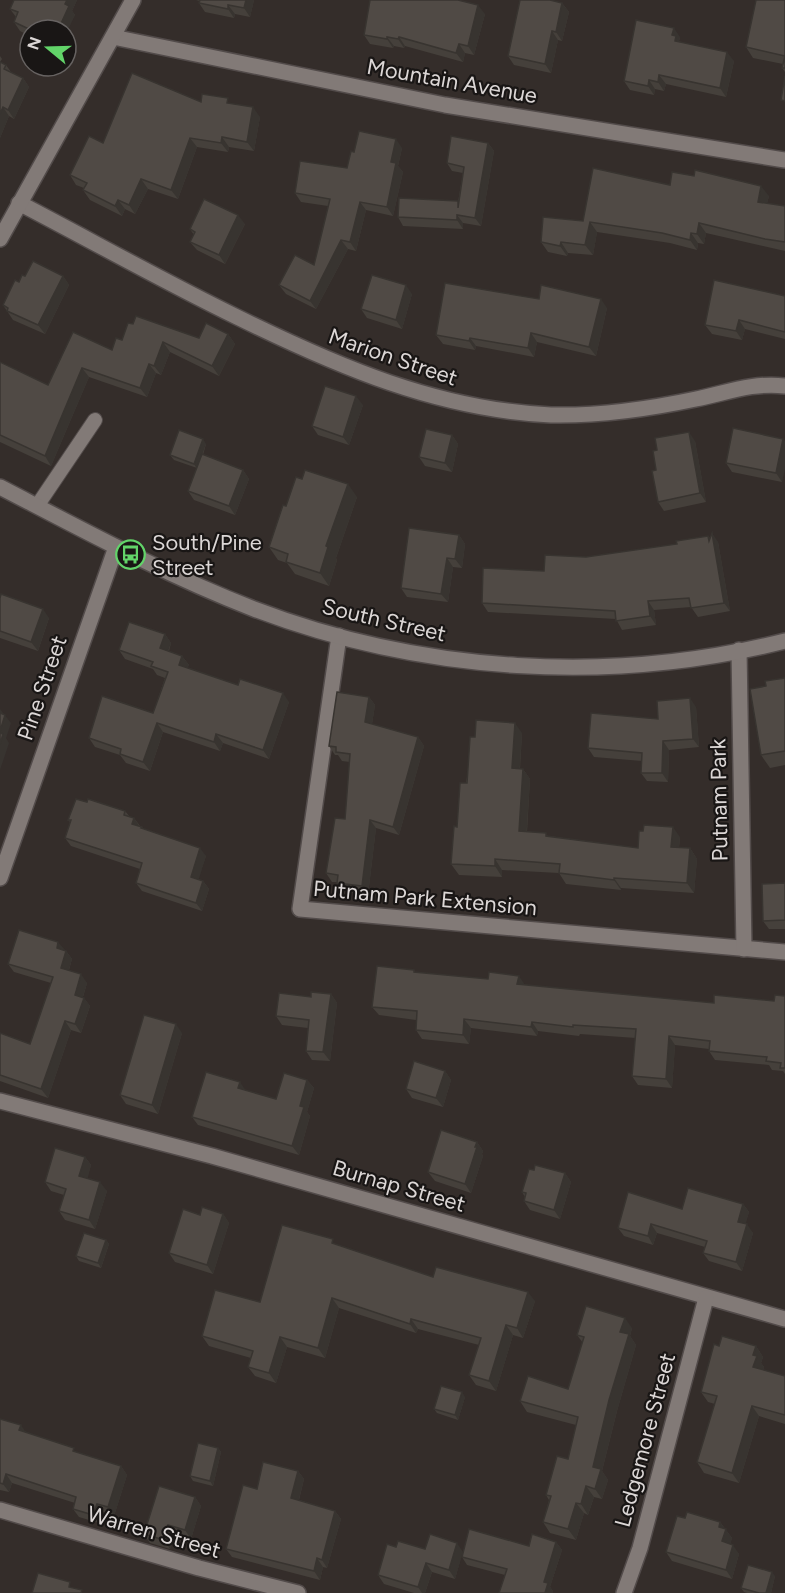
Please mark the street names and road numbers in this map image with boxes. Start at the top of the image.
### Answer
street label: Mountain Avenue [365,53,539,109]
street label: Marion Street [325,322,461,392]
street label: South Street [319,593,449,647]
street label: Pine Street [11,632,73,744]
street label: Putnam Park [704,738,734,862]
street label: Putnam Park Extension [312,875,538,921]
street label: Burnap Street [330,1154,468,1218]
street label: Ledgemore Street [609,1350,681,1530]
street label: Warren Street [84,1500,224,1564]

